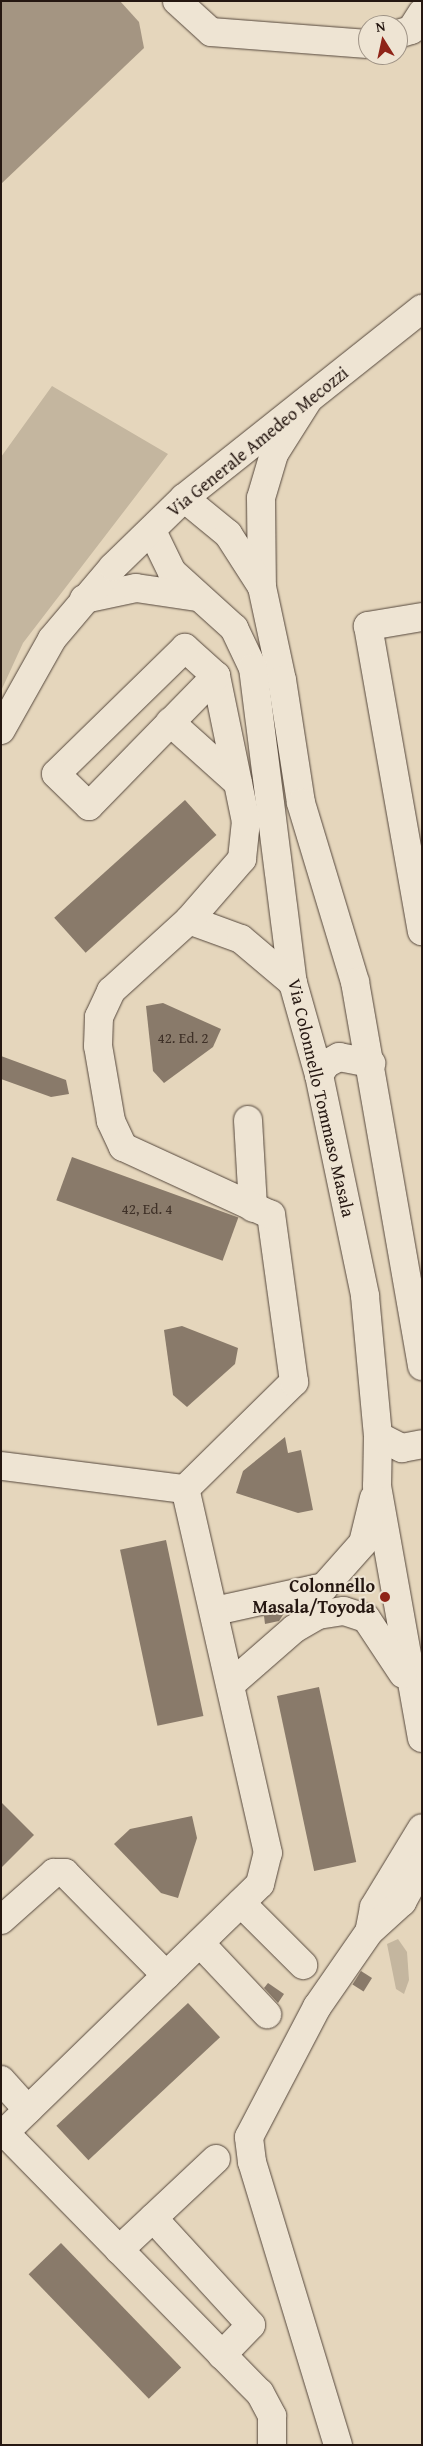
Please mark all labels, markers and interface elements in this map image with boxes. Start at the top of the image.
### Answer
north arrow [358,15,408,65]
text: N [374,16,387,37]
street label: Via Generale Amedeo Mecozzi [163,362,353,522]
street label: Via Colonnello Tommaso Masala [283,977,359,1219]
house number: 42. Ed. 2 [157,1029,209,1047]
house number: 42, Ed. 4 [121,1200,173,1218]
place label: Colonnello Masala/Toyoda [252,1576,375,1618]
marker: Colonnello Masala/Toyoda [379,1591,391,1603]

